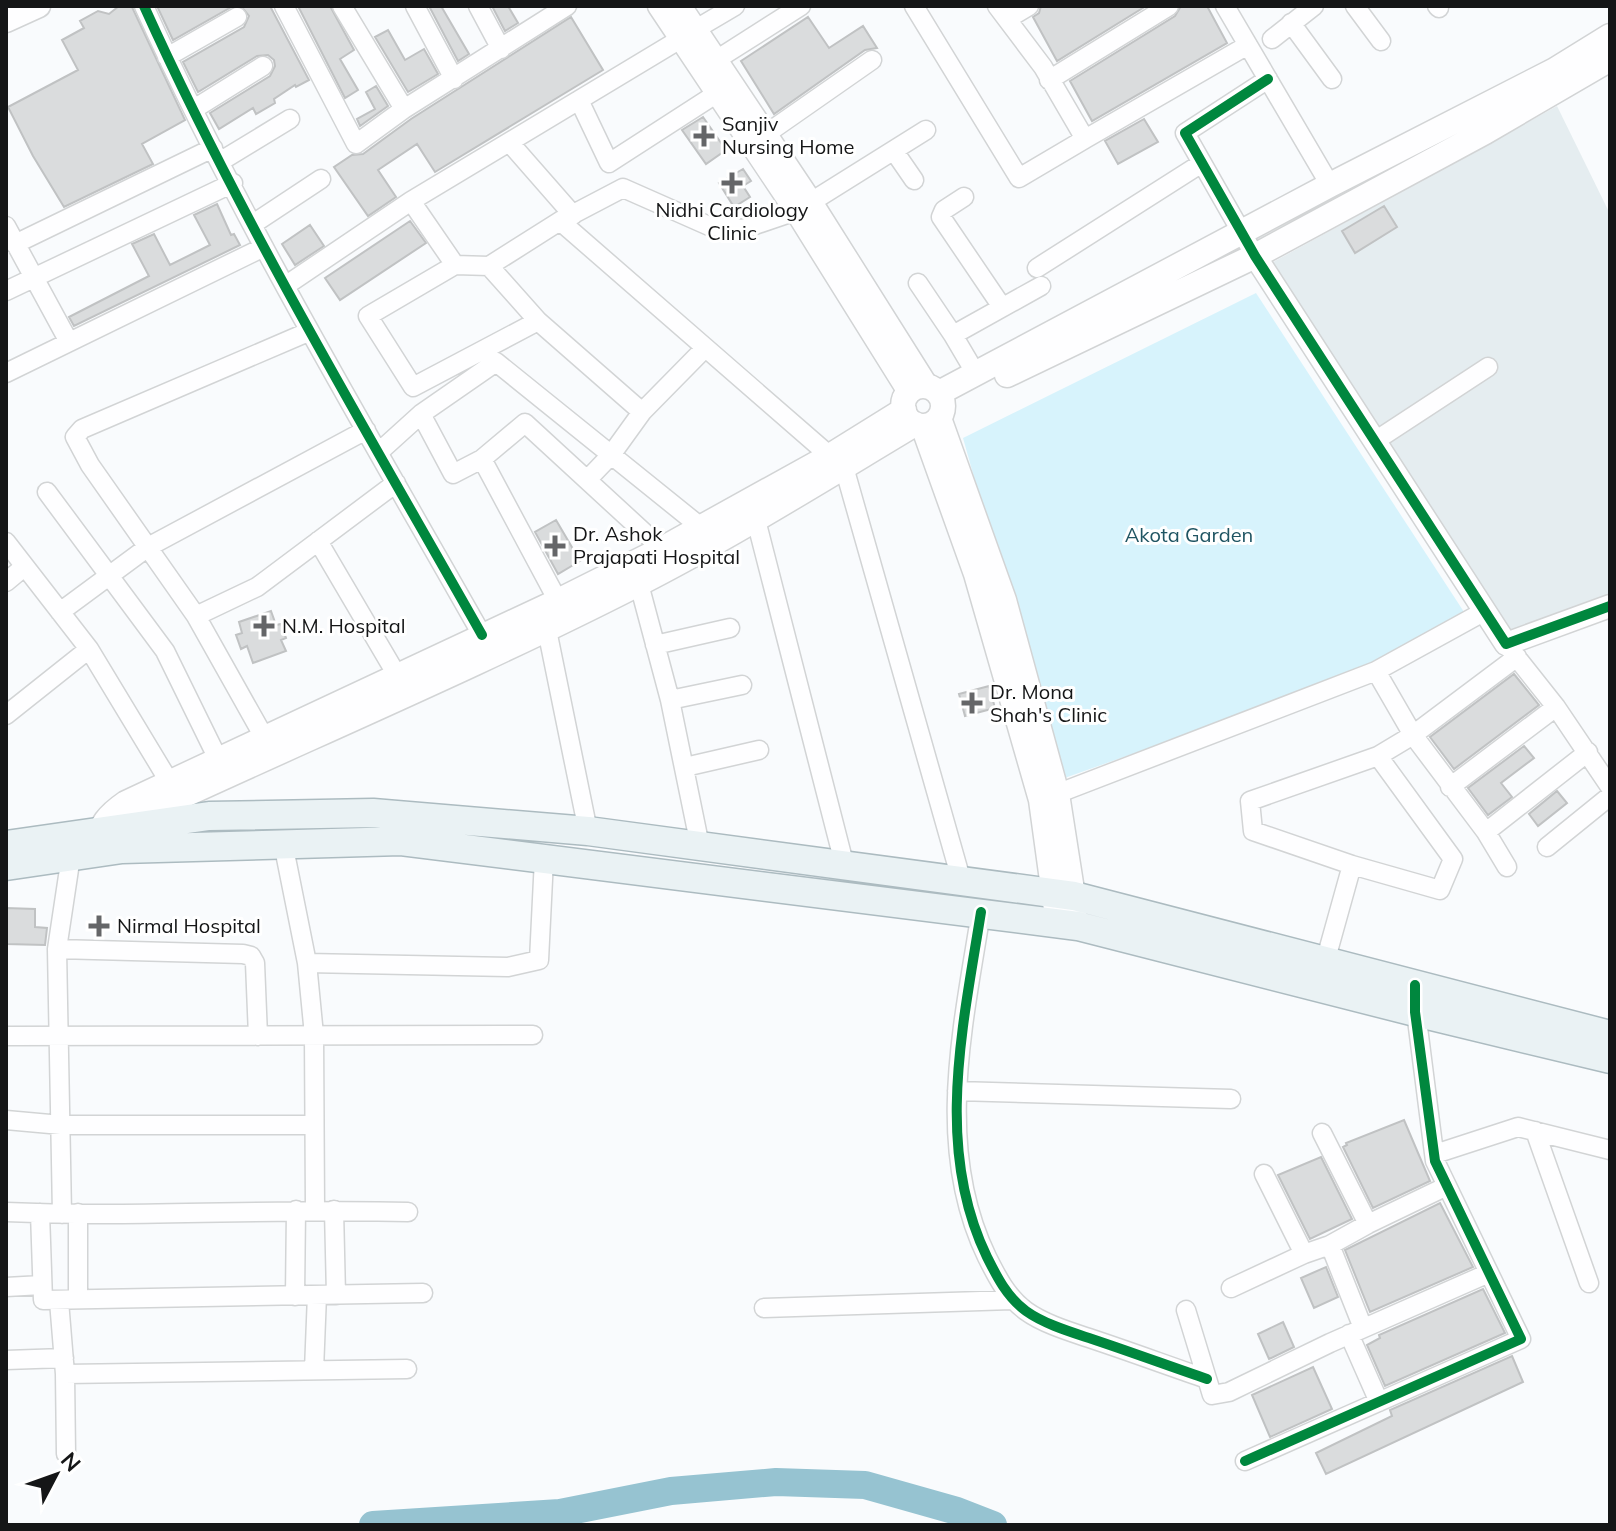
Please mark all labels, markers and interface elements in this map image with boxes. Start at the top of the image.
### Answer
place label: Sanjiv Nursing Home [722,111,855,159]
marker: Sanjiv Nursing Home [693,125,715,147]
marker: Nidhi Cardiology Clinic [721,172,743,194]
place label: Nidhi Cardiology Clinic [656,197,809,245]
place label: Dr. Ashok Prajapati Hospital [573,521,740,569]
park label: Akota Garden [1125,522,1253,547]
marker: Dr. Ashok Prajapati Hospital [544,535,566,557]
place label: N.M. Hospital [282,613,406,638]
marker: N.M. Hospital [253,615,275,637]
place label: Dr. Mona Shah's Clinic [990,679,1107,727]
marker: Dr. Mona Shah's Clinic [961,692,983,714]
place label: Nirmal Hospital [117,913,261,938]
marker: Nirmal Hospital [88,915,110,937]
north arrow [16,1435,96,1515]
text: N [55,1446,87,1477]

